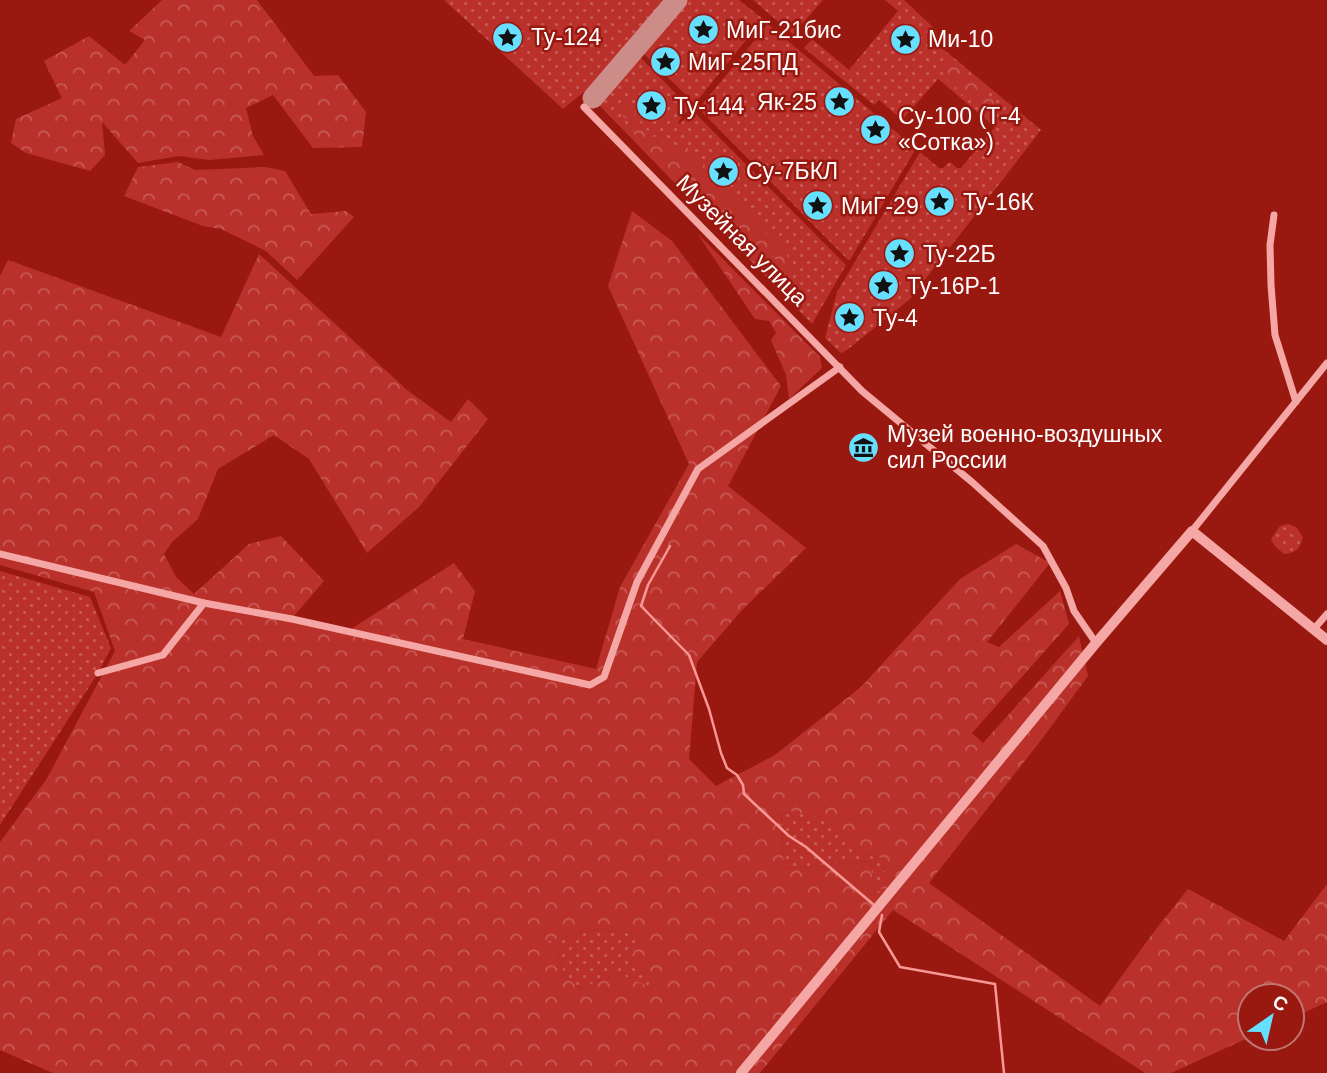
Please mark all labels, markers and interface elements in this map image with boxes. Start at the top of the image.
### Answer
place icon: МиГ-21бис [686,13,720,47]
place label: МиГ-21бис [726,17,841,43]
place icon: Ту-124 [491,20,525,54]
place icon: Ми-10 [888,22,922,56]
place label: Ту-124 [531,24,602,50]
place label: Ми-10 [928,26,993,52]
place icon: МиГ-25ПД [648,45,682,79]
place label: МиГ-25ПД [688,49,798,75]
place icon: Як-25 [823,85,857,119]
place icon: Ту-144 [634,89,668,123]
place label: Як-25 [757,89,817,115]
place label: Ту-144 [674,93,745,119]
place label: Су-100 (Т-4 «Сотка») [898,103,1021,155]
place icon: Су-100 (Т-4 «Сотка») [858,112,892,146]
place icon: Су-7БКЛ [706,154,740,188]
place label: Су-7БКЛ [746,158,838,184]
street label: Музейная улица [671,169,813,311]
place icon: Ту-16К [923,185,957,219]
place icon: МиГ-29 [801,189,835,223]
place label: Ту-16К [963,189,1035,215]
place label: МиГ-29 [841,193,919,219]
place icon: Ту-22Б [883,237,917,271]
place label: Ту-22Б [923,241,996,267]
place icon: Ту-16Р-1 [867,269,901,303]
place label: Ту-16Р-1 [907,273,1000,299]
place icon: Ту-4 [833,301,867,335]
place label: Ту-4 [873,305,918,331]
place label: Музей военно-воздушных сил России [887,421,1163,473]
museum icon: Музей военно-воздушных сил России [847,430,881,464]
north arrow [1236,982,1306,1052]
text: С [1269,991,1292,1016]

